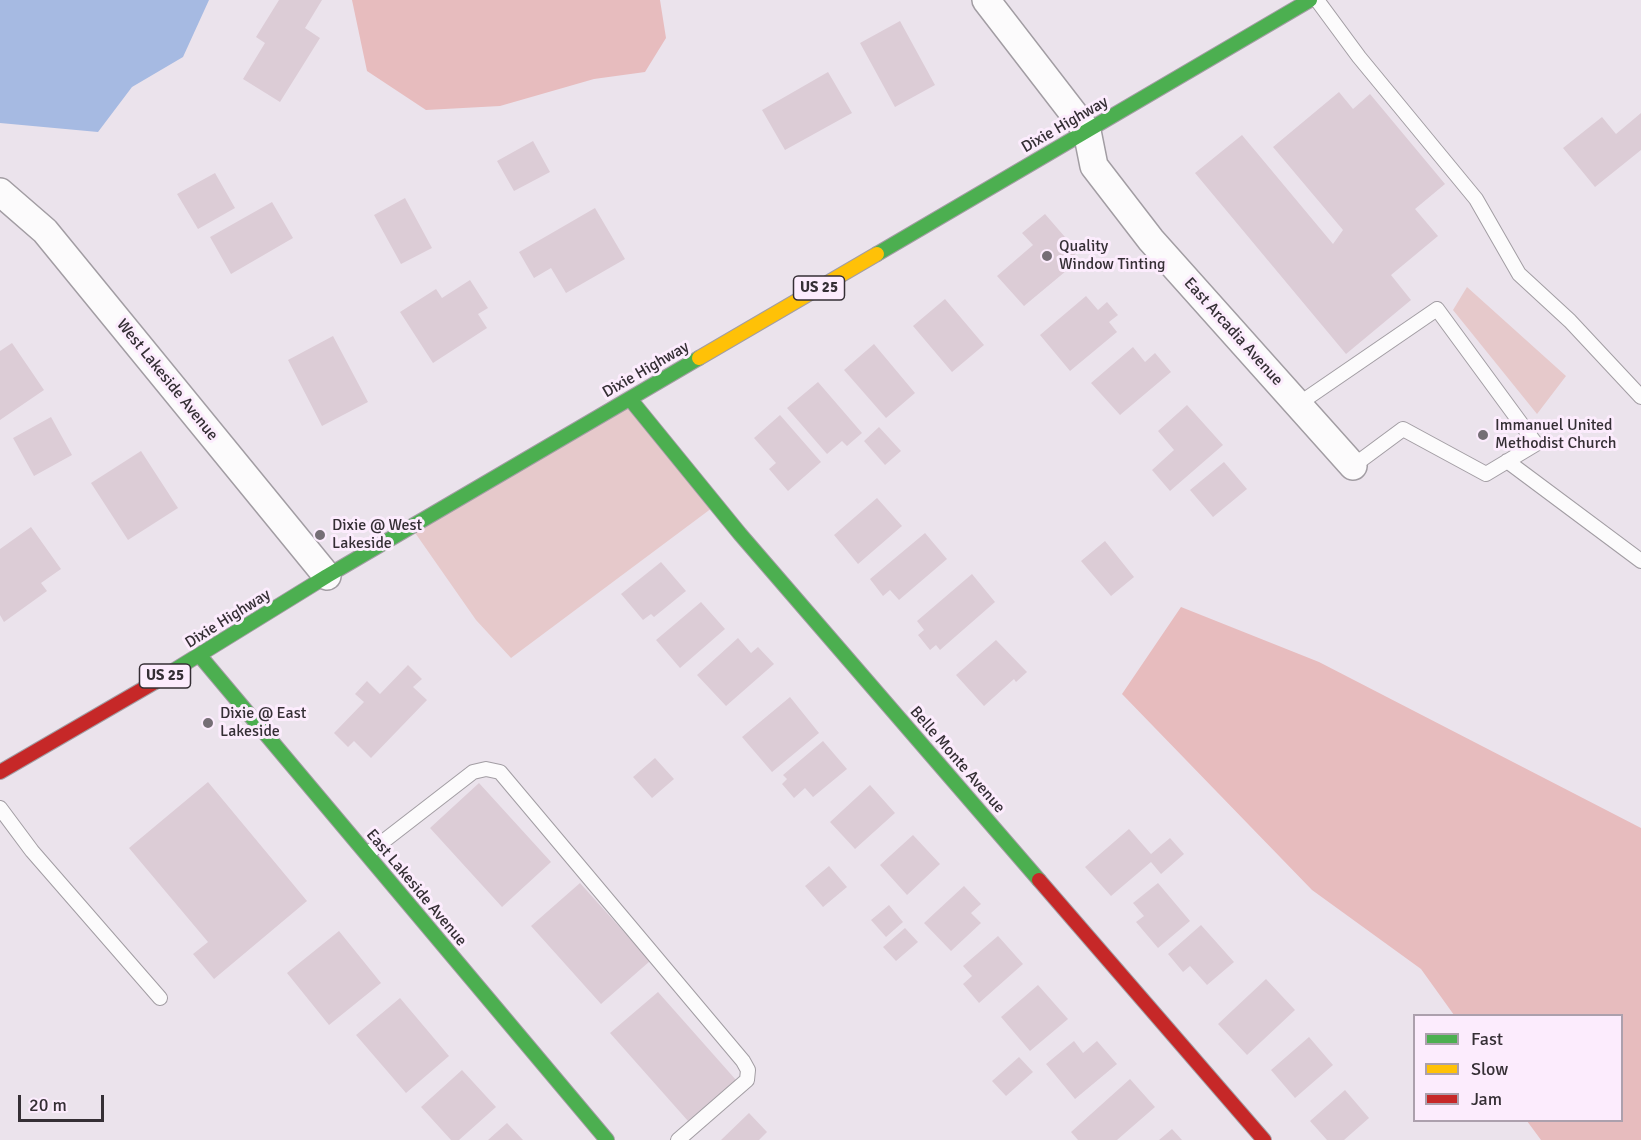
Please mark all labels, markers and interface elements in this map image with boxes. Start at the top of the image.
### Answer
street label: Dixie Highway [1018,93,1112,157]
place label: Quality Window Tinting [1059,237,1166,275]
marker: Quality Window Tinting [1040,249,1054,263]
street label: East Arcadia Avenue [1180,274,1286,390]
road number: US 25 [794,276,844,300]
street label: West Lakeside Avenue [112,315,222,445]
street label: Dixie Highway [599,338,693,402]
place label: Immanuel United Methodist Church [1495,416,1616,454]
marker: Immanuel United Methodist Church [1476,428,1490,442]
place label: Dixie @ West Lakeside [332,516,422,554]
marker: Dixie @ West Lakeside [313,528,327,542]
street label: Dixie Highway [182,585,274,653]
road number: US 25 [140,664,190,688]
street label: Belle Monte Avenue [905,703,1009,817]
place label: Dixie @ East Lakeside [220,704,306,742]
marker: Dixie @ East Lakeside [201,716,215,730]
street label: East Lakeside Avenue [362,826,470,950]
legend [1413,1014,1623,1122]
text: Fast [1471,1028,1503,1050]
text: Slow [1471,1058,1508,1080]
scale bar [21,1083,106,1121]
text: Jam [1471,1088,1502,1110]
text: 20 m [29,1094,67,1116]

